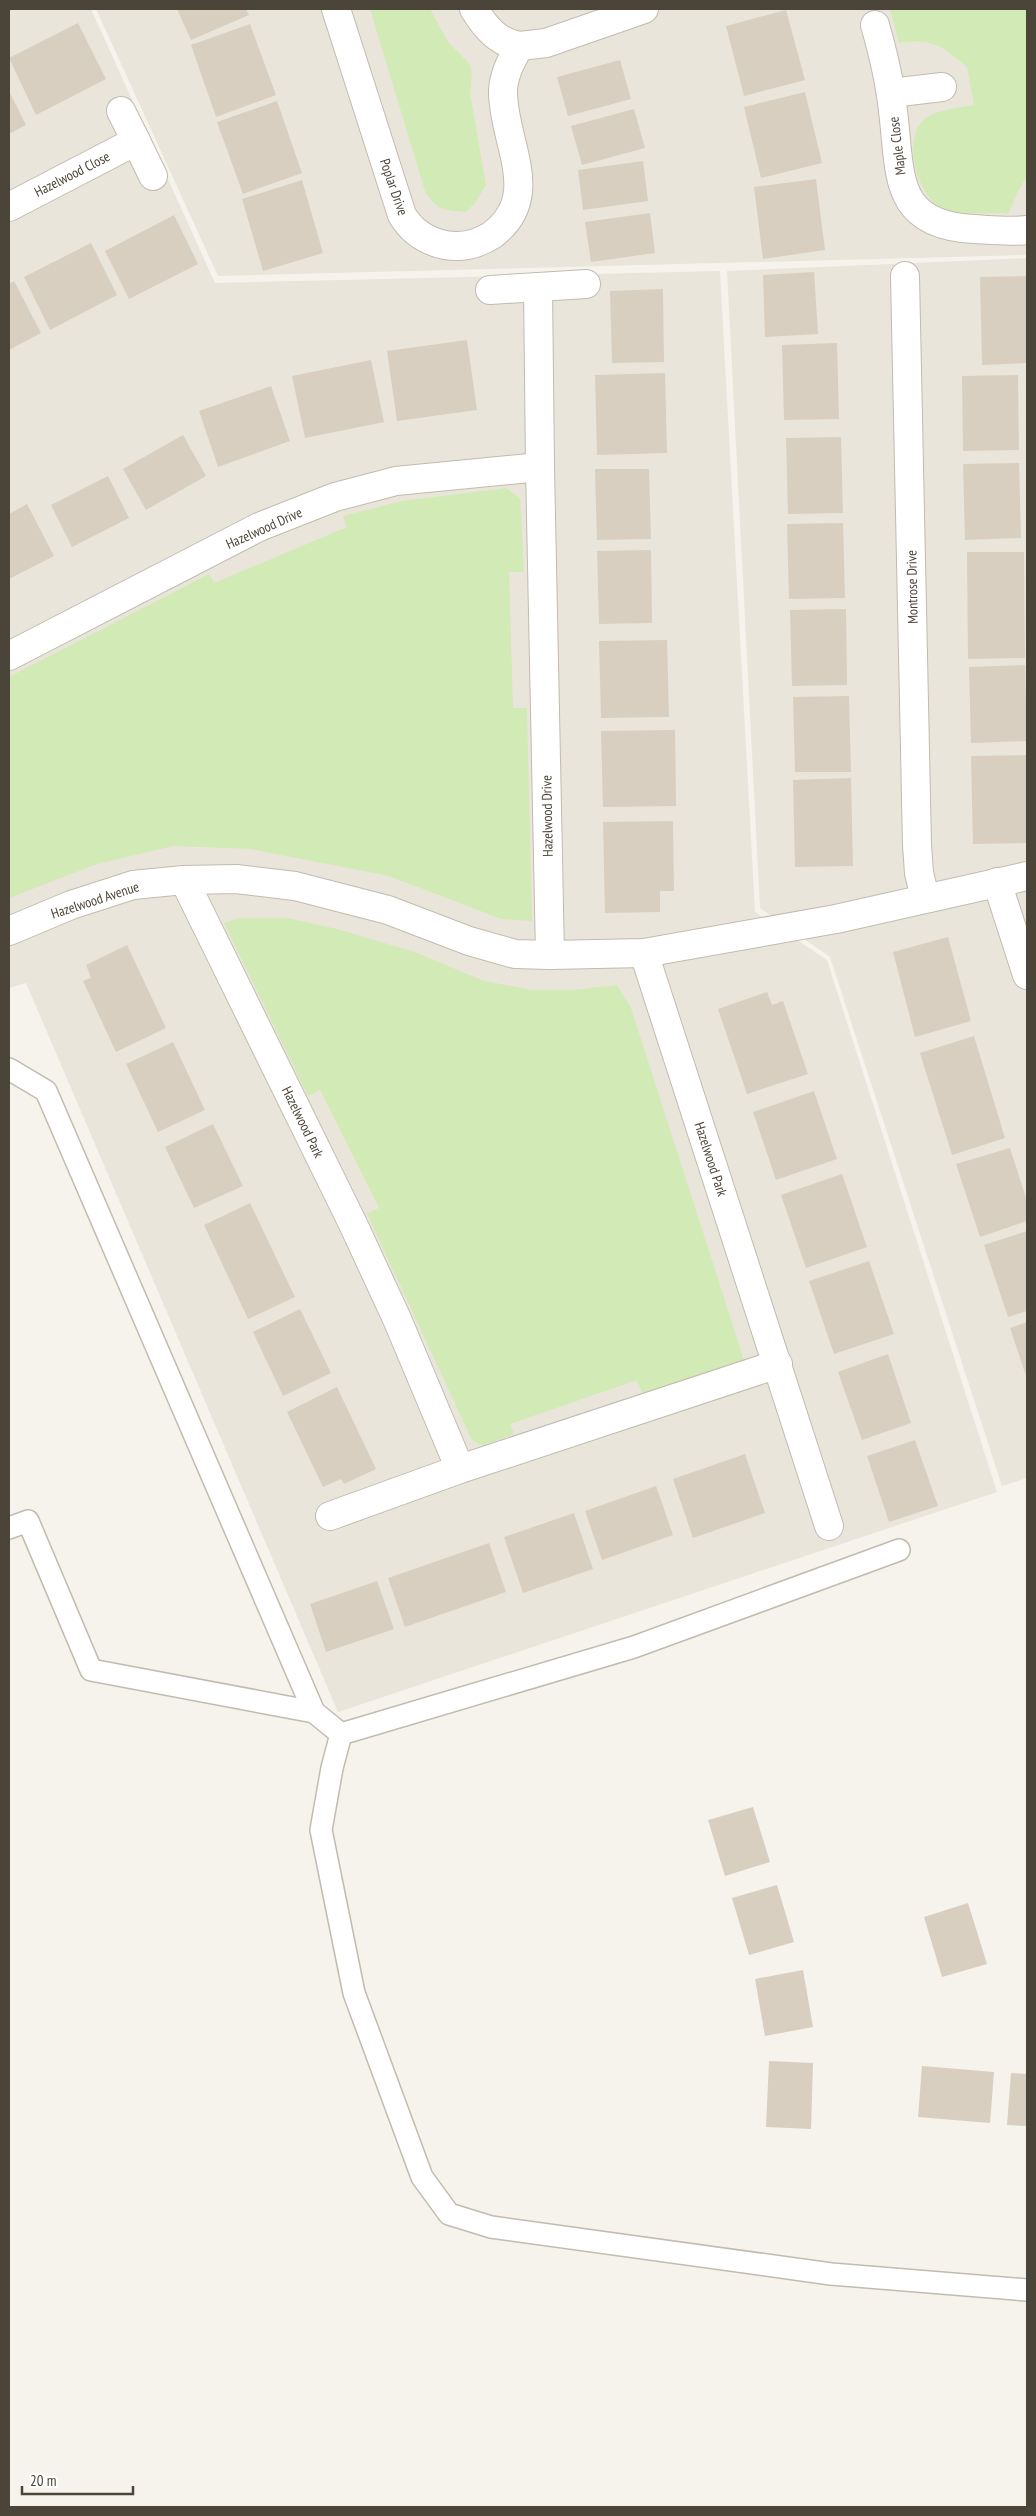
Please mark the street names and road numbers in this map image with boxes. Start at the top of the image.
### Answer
street label: Maple Close [884,115,910,176]
street label: Hazelwood Close [31,147,113,201]
street label: Poplar Drive [376,156,412,218]
street label: Hazelwood Drive [223,503,305,553]
street label: Montrose Drive [902,550,922,624]
street label: Hazelwood Drive [537,775,557,857]
street label: Hazelwood Avenue [49,877,141,923]
street label: Hazelwood Park [278,1083,328,1161]
street label: Hazelwood Park [691,1120,732,1199]

